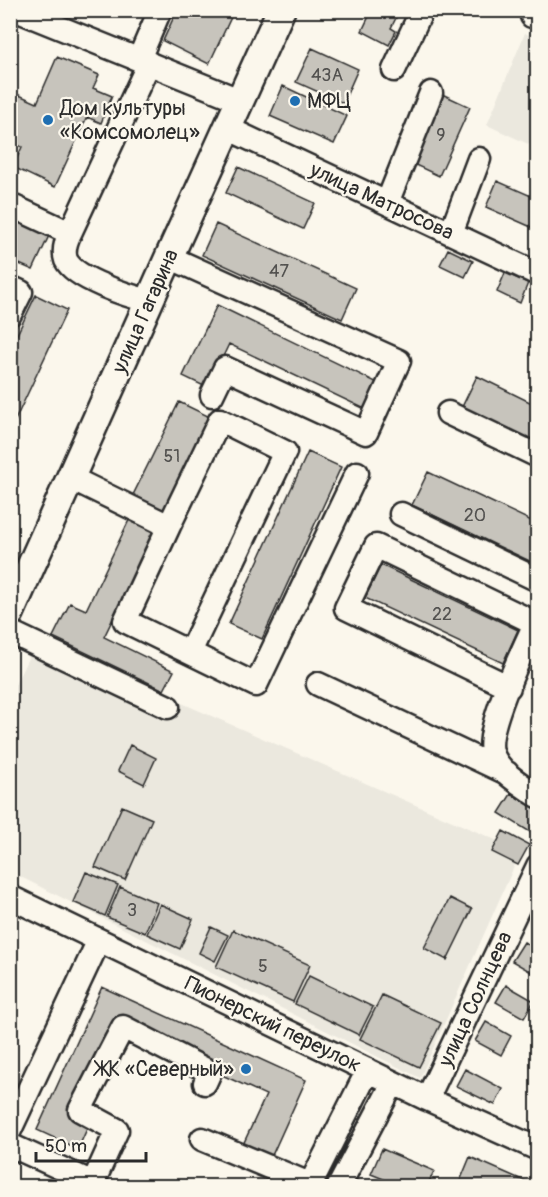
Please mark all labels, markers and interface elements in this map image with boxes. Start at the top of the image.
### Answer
house number: 43А [311,64,343,87]
place label: МФЦ [307,88,351,115]
marker: МФЦ [288,94,302,108]
place label: Дом культуры «Комсомолец» [59,95,200,146]
marker: Дом культуры «Комсомолец» [41,113,55,127]
house number: 9 [436,124,446,147]
street label: улица Матросова [305,156,458,247]
street label: улица Гагарина [106,245,185,378]
house number: 47 [269,260,289,283]
house number: 51 [164,445,180,468]
house number: 20 [464,504,486,527]
house number: 22 [432,603,452,626]
house number: 3 [127,899,137,922]
street label: улица Солнцева [432,927,519,1072]
house number: 5 [258,955,268,978]
street label: Пионерский переулок [180,970,366,1079]
place label: ЖК «Северный» [93,1056,234,1083]
marker: ЖК «Северный» [239,1062,253,1076]
scale bar [36,1125,146,1163]
text: 50 m [45,1135,87,1158]

